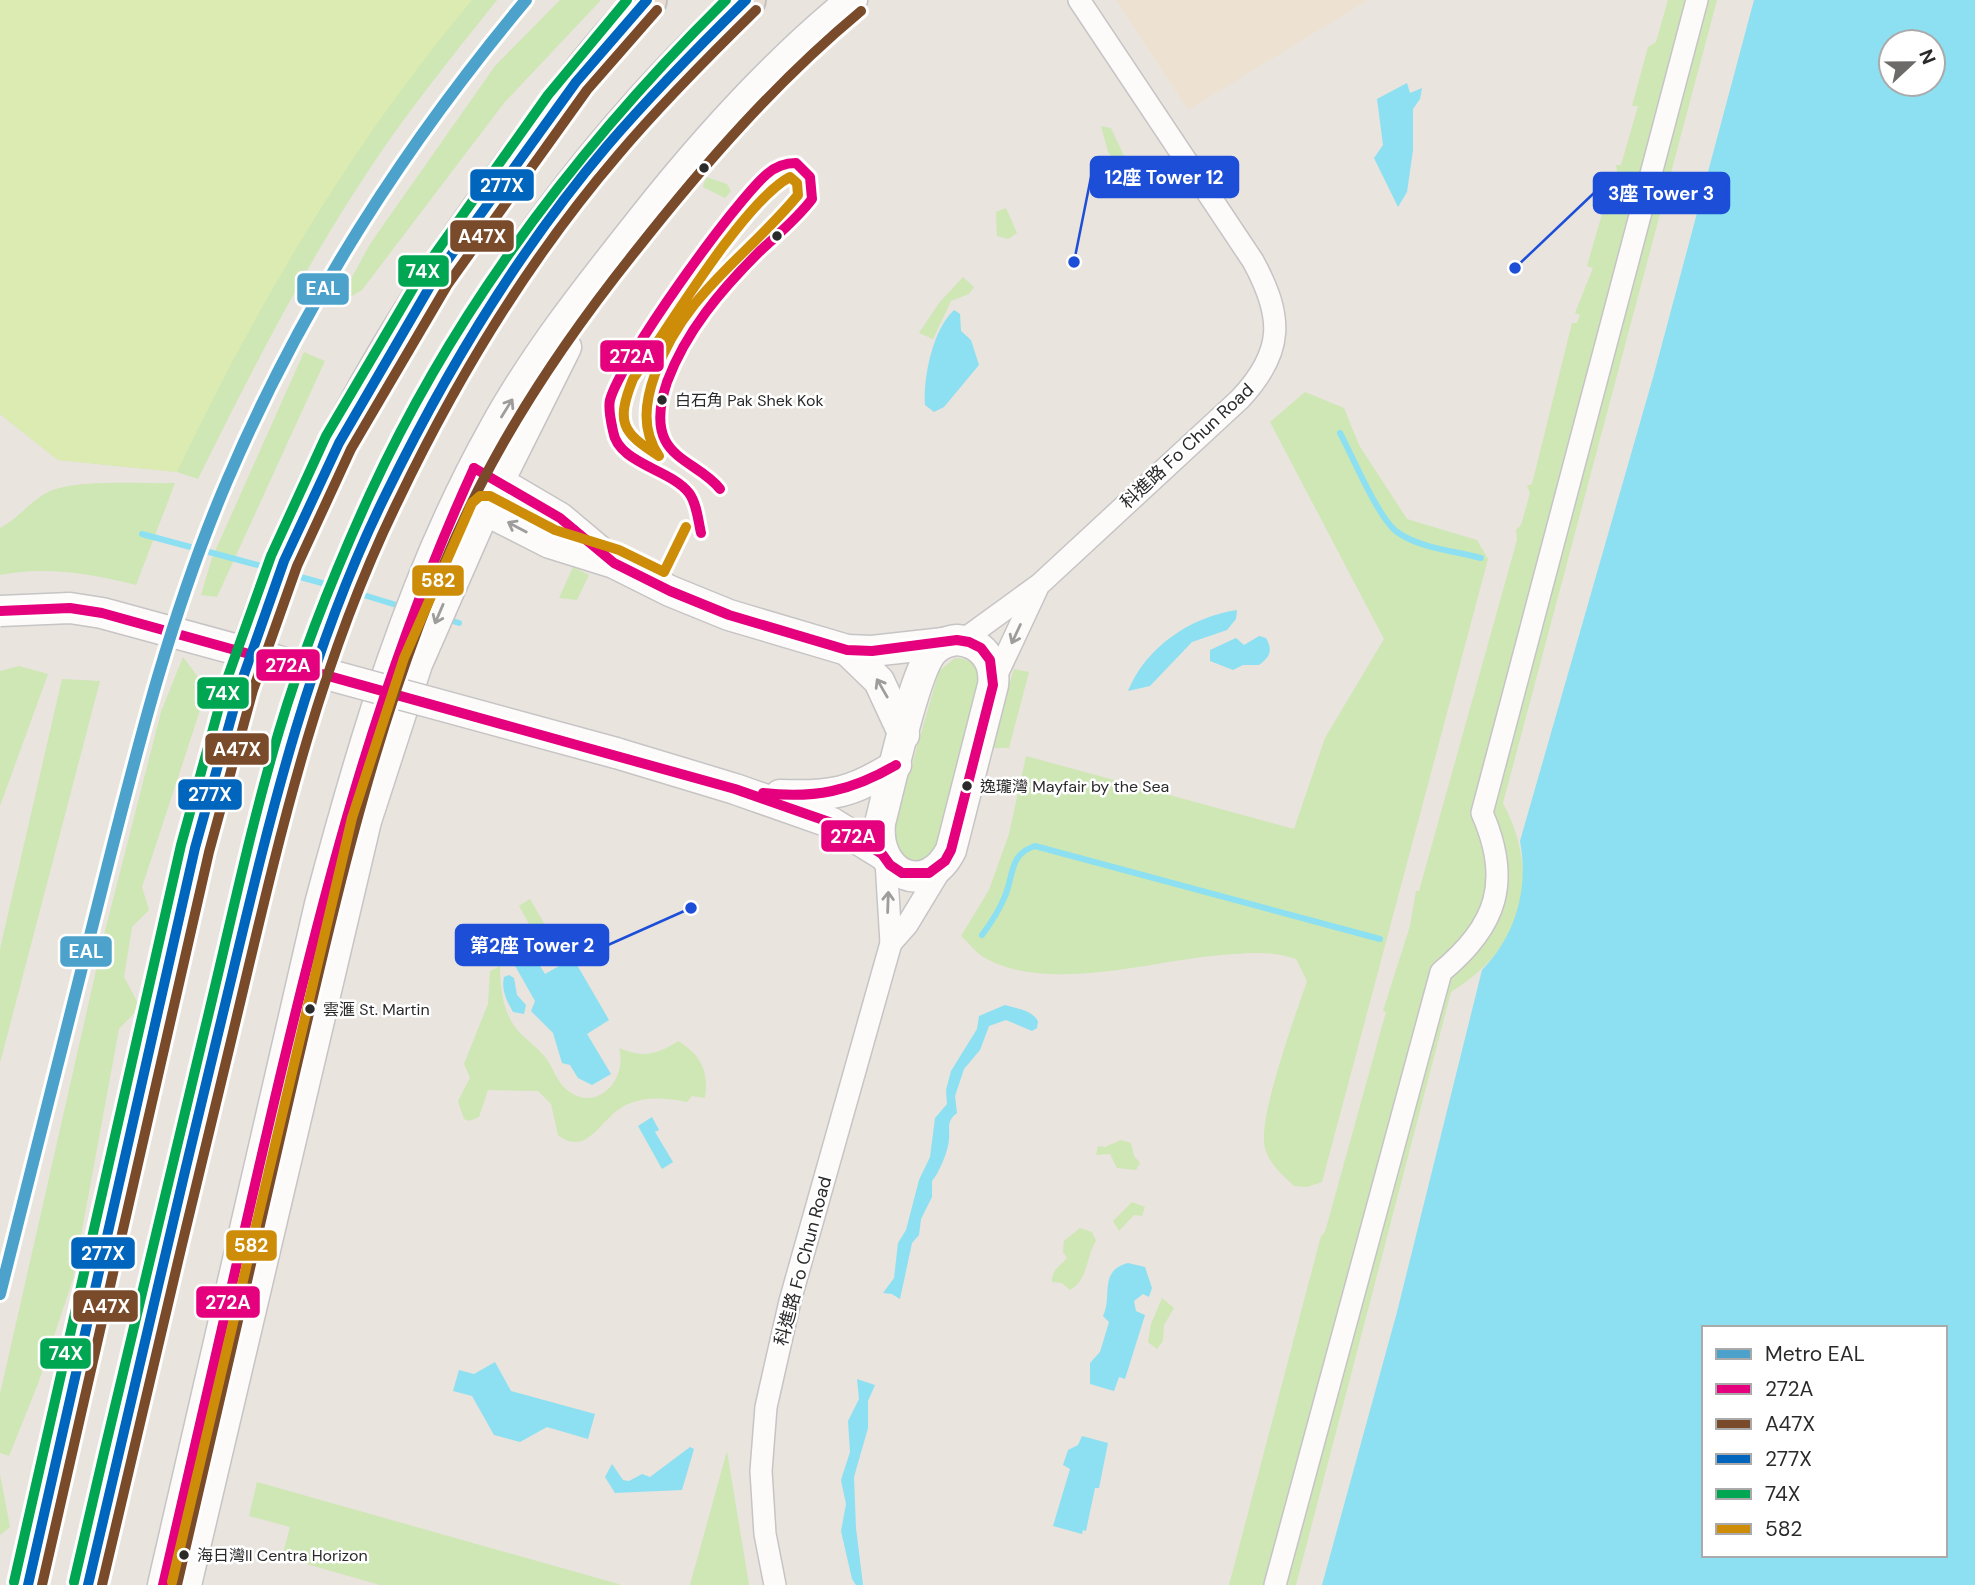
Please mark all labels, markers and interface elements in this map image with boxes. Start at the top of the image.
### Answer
north arrow [1877,28,1947,98]
text: N [1913,46,1941,68]
callout: 12座 Tower 12 [1091,157,1238,197]
unlabelled marker [697,161,711,175]
text: 12座 Tower 12 [1104,165,1224,190]
line badge: 277X [469,168,535,202]
text: 277X [480,173,524,198]
callout: 3座 Tower 3 [1594,173,1729,213]
text: 3座 Tower 3 [1608,181,1714,206]
line badge: A47X [449,219,515,253]
text: A47X [458,224,506,249]
unlabelled marker [770,229,784,243]
line badge: 74X [397,254,450,288]
text: 74X [406,259,440,284]
line badge: EAL [296,272,350,306]
text: EAL [305,276,341,301]
line badge: 272A [599,339,665,373]
text: 272A [609,344,655,369]
street label: 科進路 Fo Chun Road [1115,378,1259,514]
place label: 白石角 Pak Shek Kok [675,390,823,411]
marker: 白石角 Pak Shek Kok [655,393,669,407]
one-way arrow [500,399,514,419]
one-way arrow [507,520,528,533]
line badge: 582 [411,564,465,597]
text: 582 [421,568,455,593]
one-way arrow [432,603,445,624]
one-way arrow [1008,623,1022,644]
line badge: 272A [255,648,321,682]
text: 272A [265,653,311,678]
line badge: 74X [196,676,250,710]
one-way arrow [875,678,889,698]
text: 74X [206,681,240,706]
line badge: A47X [204,732,270,766]
text: A47X [213,737,261,762]
place label: 逸瓏灣 Mayfair by the Sea [980,776,1169,797]
line badge: 277X [177,778,243,811]
marker: 逸瓏灣 Mayfair by the Sea [960,779,974,793]
text: 277X [188,782,232,807]
line badge: 272A [820,819,886,853]
text: 272A [830,824,876,849]
one-way arrow [882,891,895,914]
callout: 第2座 Tower 2 [456,925,608,965]
text: 第2座 Tower 2 [470,933,594,958]
line badge: EAL [59,935,113,968]
text: EAL [68,939,104,964]
place label: 雲滙 St. Martin [323,999,430,1020]
marker: 雲滙 St. Martin [303,1002,317,1016]
street label: 科進路 Fo Chun Road [769,1174,837,1348]
line badge: 582 [225,1229,278,1262]
text: 582 [234,1233,268,1258]
line badge: 277X [70,1236,136,1270]
text: 277X [81,1241,125,1266]
line badge: 272A [195,1285,261,1319]
line badge: A47X [72,1289,139,1323]
text: 272A [205,1290,251,1315]
text: A47X [82,1294,130,1319]
legend [1702,1326,1947,1557]
line badge: 74X [39,1337,92,1370]
text: Metro EAL [1765,1340,1865,1368]
text: 74X [49,1341,83,1366]
text: 272A [1765,1375,1814,1403]
text: A47X [1765,1410,1815,1438]
text: 277X [1765,1445,1812,1473]
text: 74X [1765,1480,1800,1508]
text: 582 [1765,1515,1802,1543]
place label: 海日灣II Centra Horizon [197,1545,368,1566]
marker: 海日灣II Centra Horizon [177,1548,191,1562]

